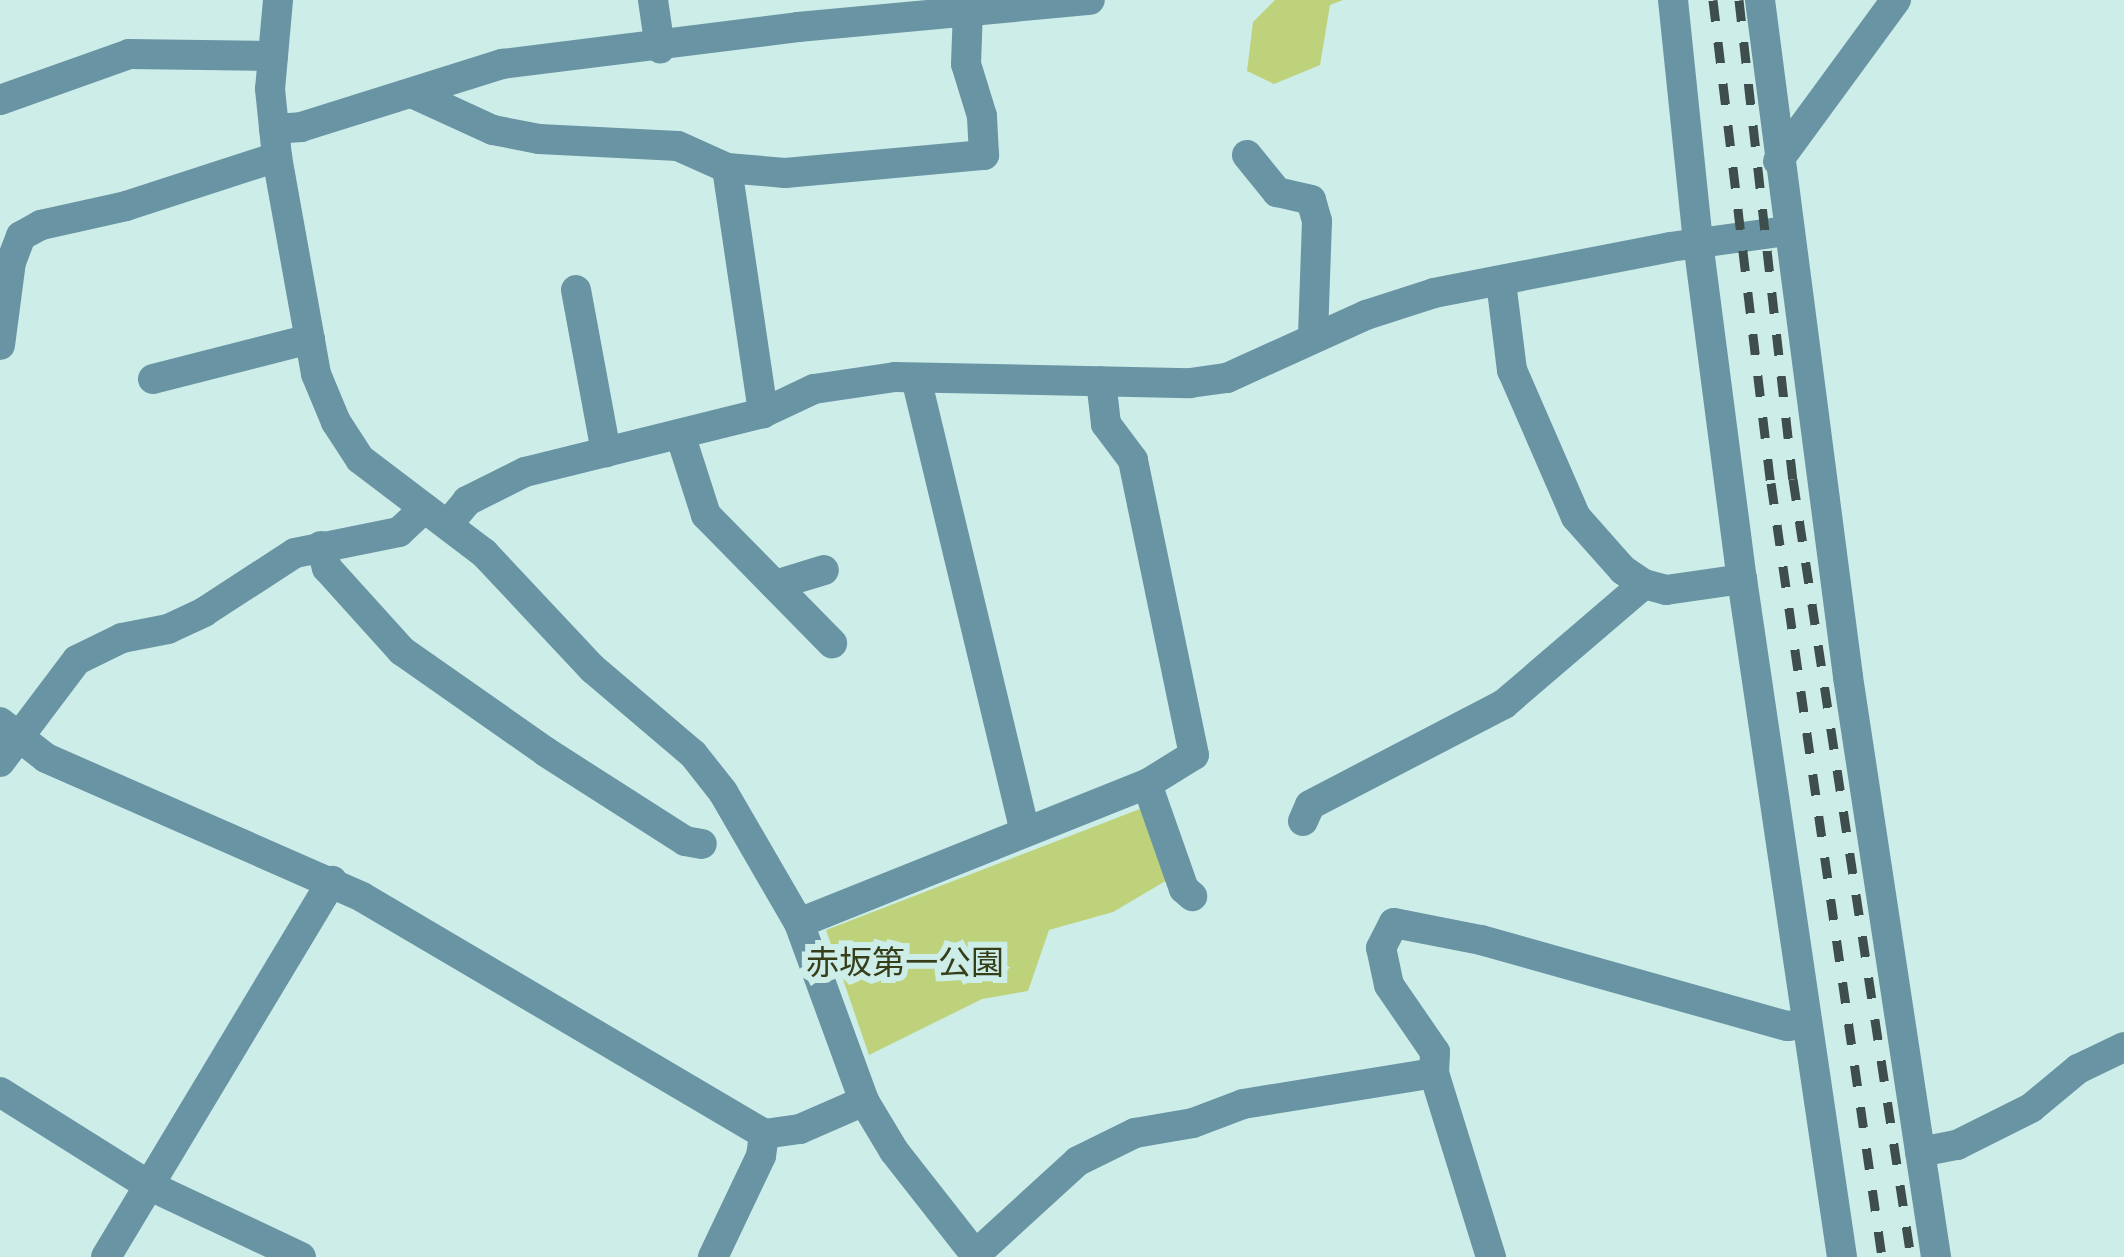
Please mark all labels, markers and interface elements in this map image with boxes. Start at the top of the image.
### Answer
park label: 赤坂第一公園 [806,947,1004,987]

